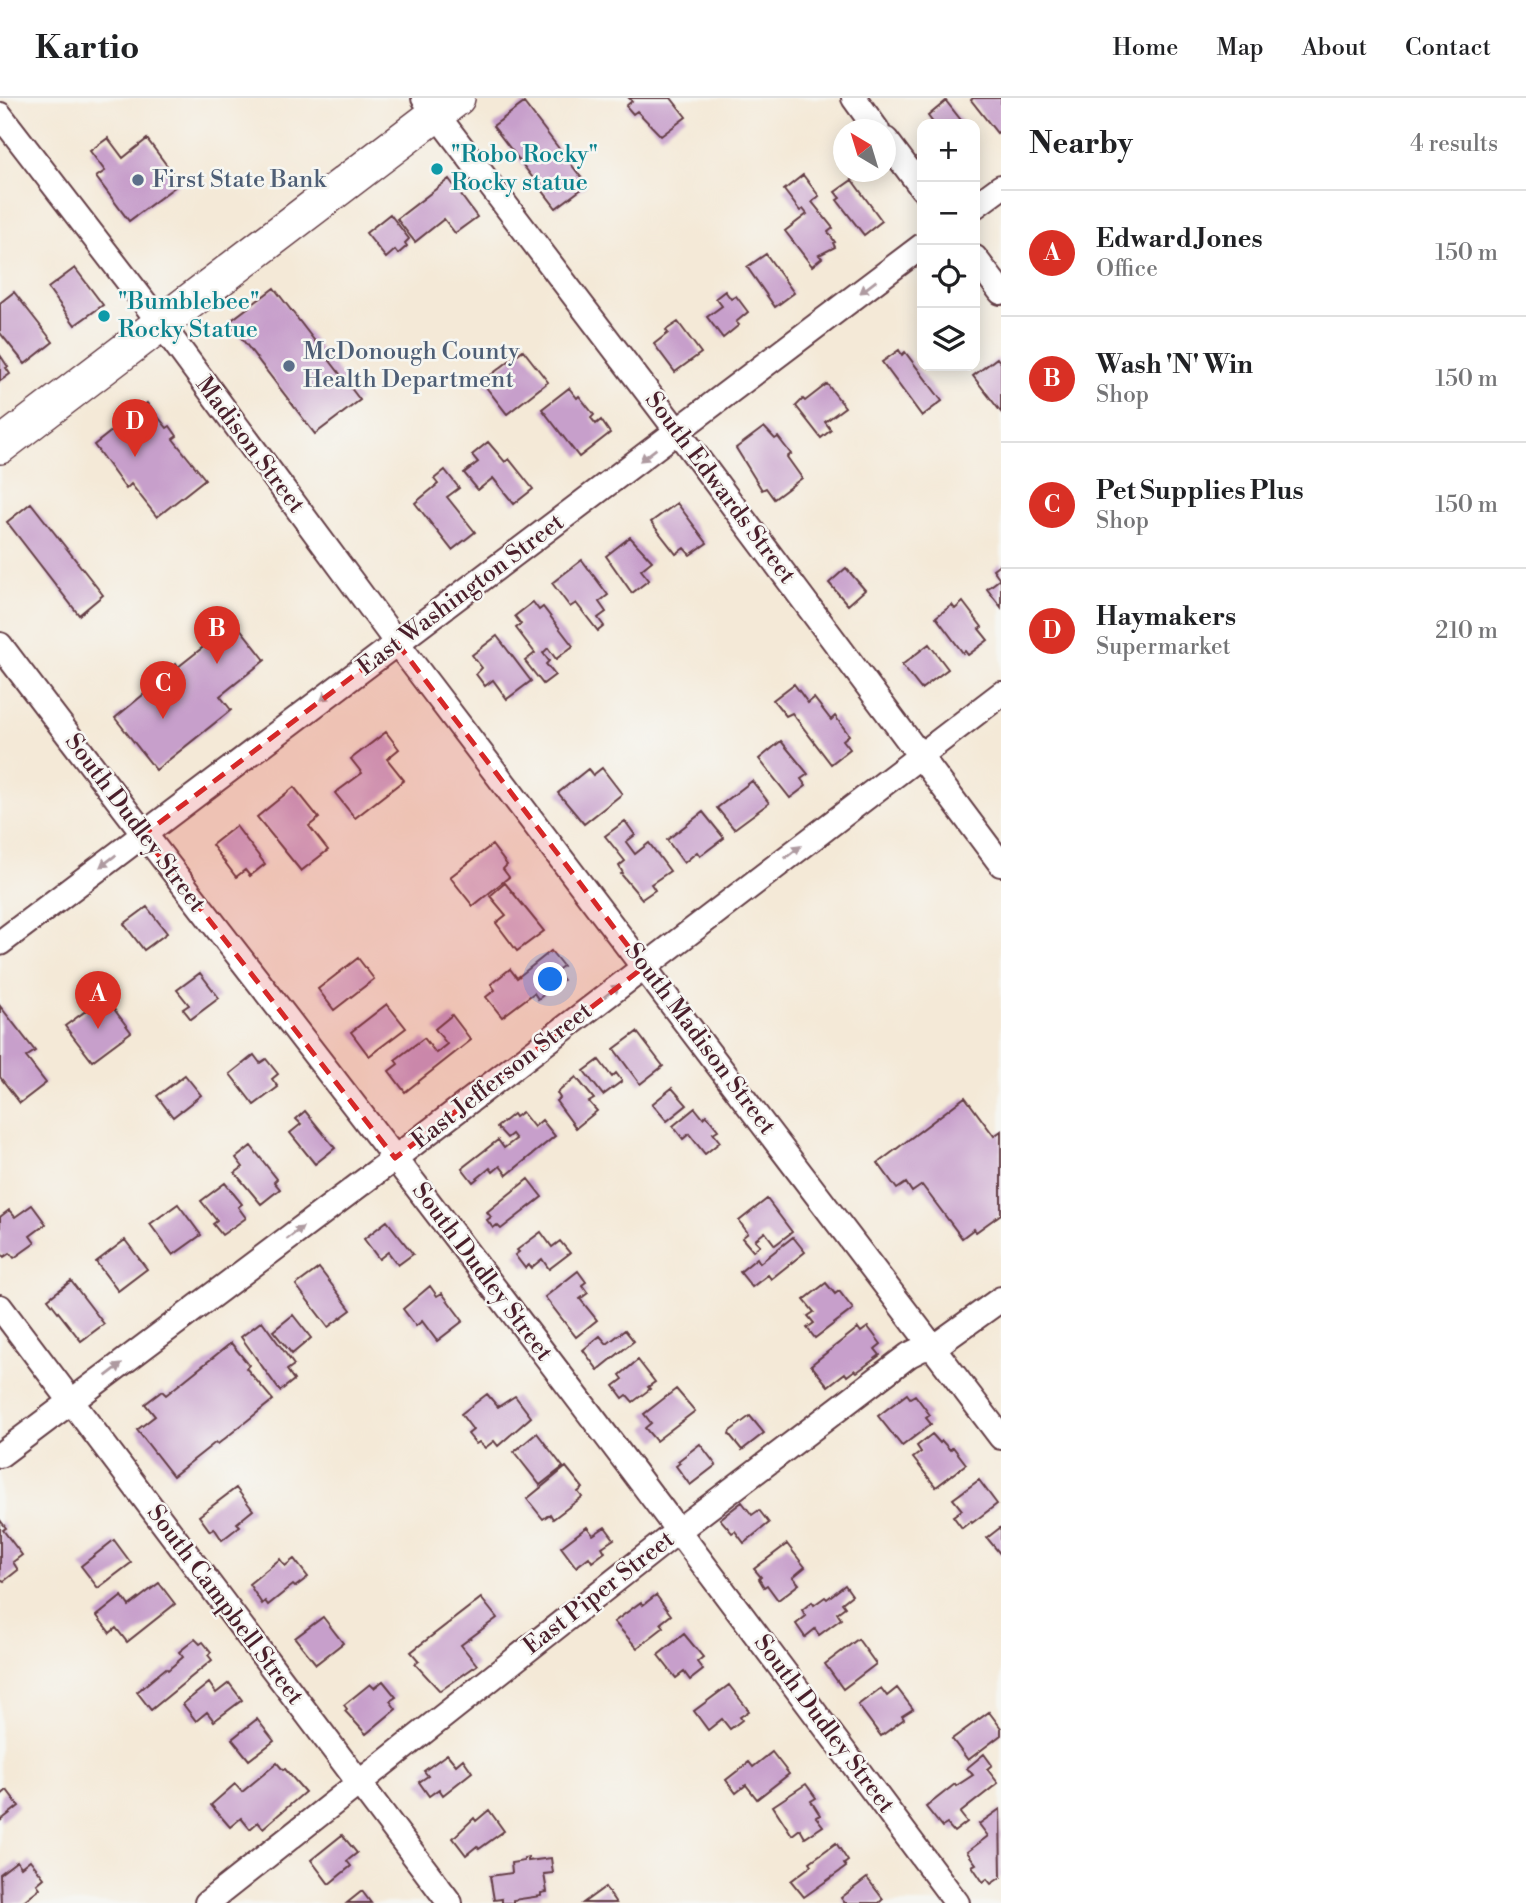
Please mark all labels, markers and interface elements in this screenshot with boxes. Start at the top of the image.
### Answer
text: Kartio [35,28,139,69]
text: Home [1113,33,1178,63]
text: Map [1216,33,1264,63]
text: About [1302,33,1367,63]
text: Contact [1405,33,1491,63]
north arrow [833,119,896,182]
map controls [917,119,980,371]
button: + [917,119,980,182]
text: Nearby [1029,125,1133,163]
text: 4 results [1410,130,1498,158]
place label: "Robo Rocky" Rocky statue [451,140,598,198]
marker: "Robo Rocky" Rocky statue [429,161,445,177]
place label: First State Bank [152,165,327,195]
marker: First State Bank [130,172,146,188]
button: − [917,182,980,245]
text: Edward Jones [1096,223,1263,255]
text: A [1044,239,1060,267]
text: 150 m [1435,239,1498,267]
button: locate [917,245,980,308]
text: Office [1096,255,1158,283]
one-way arrow [859,280,877,294]
place label: "Bumblebee" Rocky Statue [118,287,259,345]
marker: "Bumblebee" Rocky Statue [96,308,112,324]
button: layers [917,308,980,371]
place label: McDonough County Health Department [303,337,520,395]
text: Wash 'N' Win [1096,349,1253,381]
marker: McDonough County Health Department [281,358,297,374]
text: B [1043,365,1061,393]
text: 150 m [1435,365,1498,393]
street label: Madison Street [189,371,311,520]
text: Shop [1096,381,1149,409]
street label: South Edwards Street [638,386,802,590]
pin: D [112,399,158,457]
one-way arrow [639,448,657,462]
text: Pet Supplies Plus [1096,475,1304,507]
text: C [1044,491,1060,519]
text: 150 m [1435,491,1498,519]
street label: East Washington Street [352,507,571,682]
text: Shop [1096,507,1149,535]
text: Haymakers [1096,601,1236,633]
pin: B [194,606,240,664]
text: D [1043,617,1061,645]
text: 210 m [1435,617,1498,645]
text: Supermarket [1096,633,1231,661]
pin: C [140,661,186,719]
one-way arrow [319,687,338,701]
street label: South Dudley Street [58,728,212,919]
one-way arrow [783,845,801,860]
one-way arrow [100,854,118,869]
street label: South Madison Street [618,937,782,1141]
your location [533,962,567,996]
pin: A [75,971,121,1029]
one-way arrow [603,984,621,999]
street label: East Jefferson Street [406,996,599,1156]
street label: South Dudley Street [405,1177,559,1368]
one-way arrow [286,1226,304,1241]
one-way arrow [104,1363,122,1378]
street label: South Campbell Street [140,1499,310,1711]
street label: East Piper Street [517,1524,681,1661]
street label: South Dudley Street [747,1629,901,1820]

